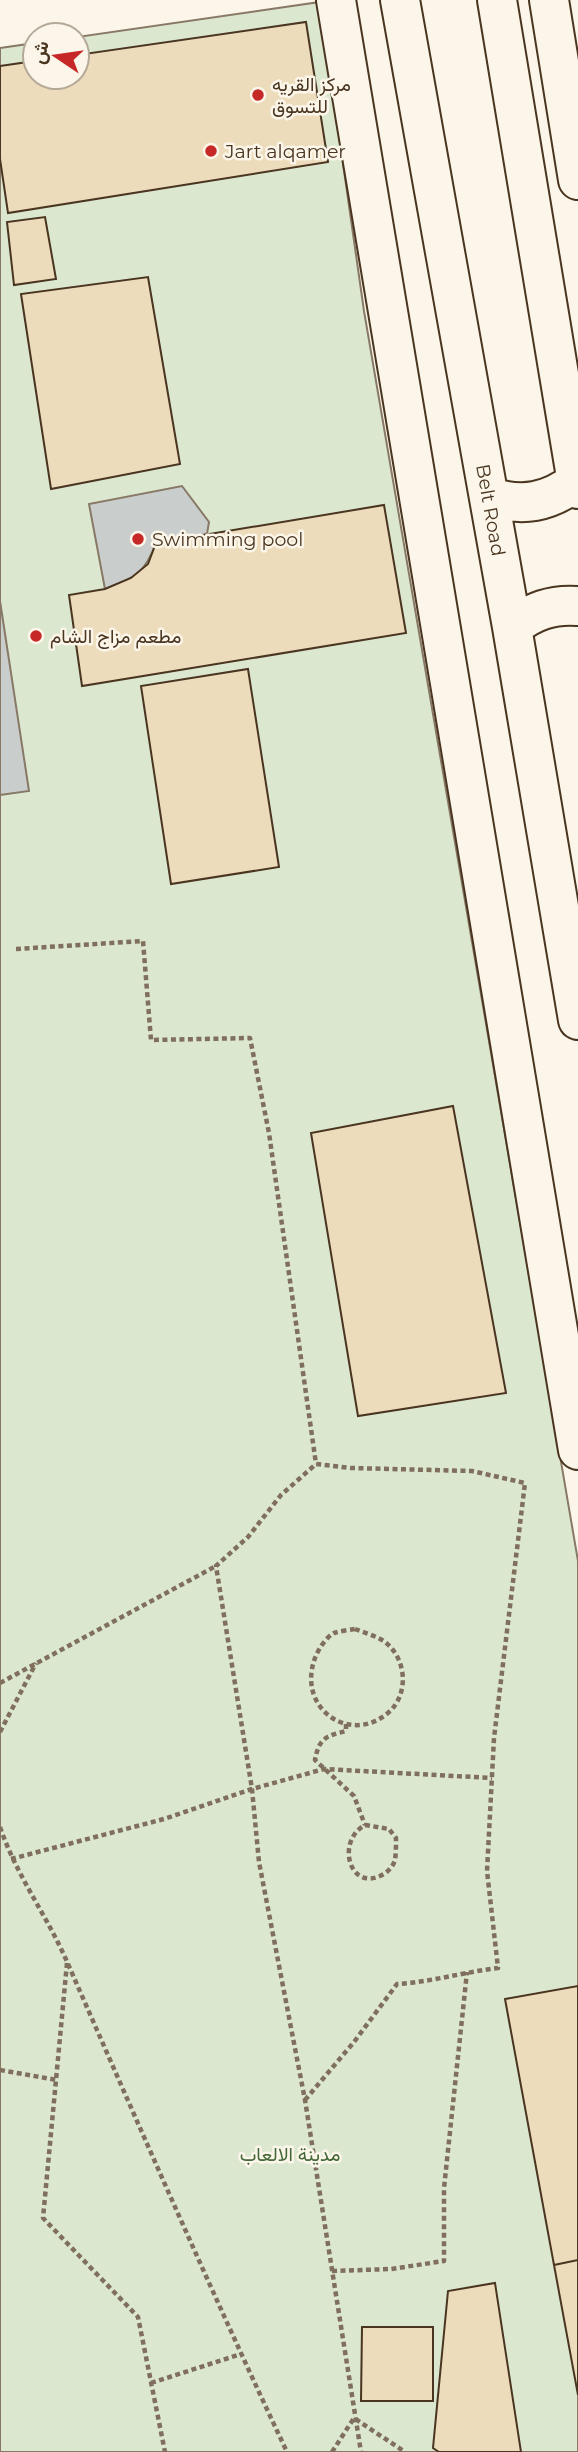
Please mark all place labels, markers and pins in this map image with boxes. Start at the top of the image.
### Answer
place label: مركز القريه للتسوق [272,73,351,118]
marker: مركز القريه للتسوق [250,87,266,103]
place label: Jart alqamer [224,140,346,163]
marker: Jart alqamer [203,143,219,159]
place label: Swimming pool [152,528,303,551]
marker: Swimming pool [130,531,146,547]
place label: مطعم مزاج الشام [50,625,181,649]
marker: مطعم مزاج الشام [28,628,44,644]

